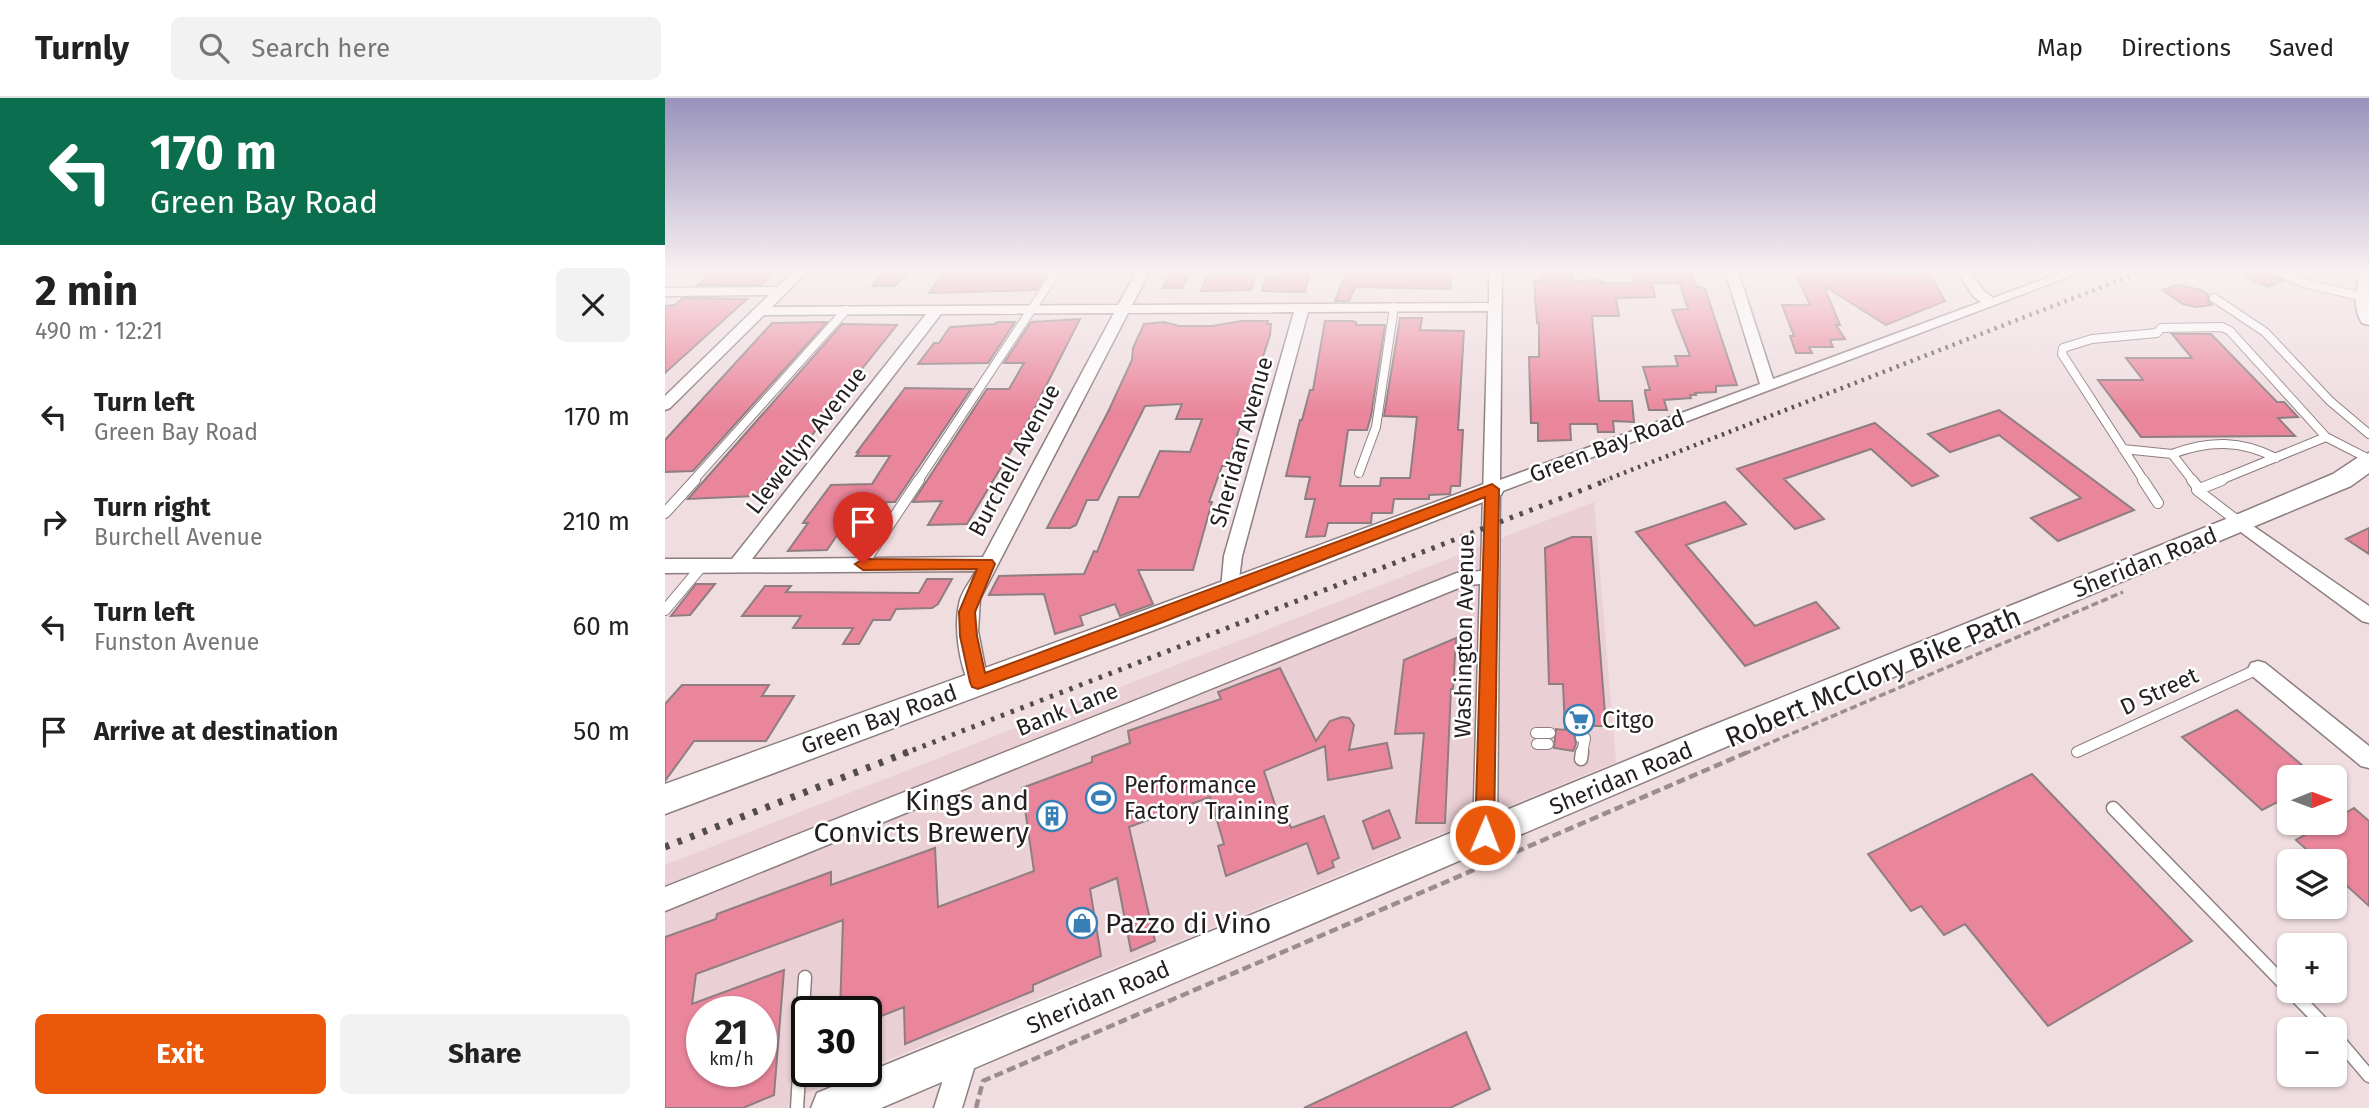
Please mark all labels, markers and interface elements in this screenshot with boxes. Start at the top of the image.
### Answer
search box [171,17,661,80]
text: Turnly [35,28,129,68]
icon: search [195,29,233,67]
text: Search here [251,33,390,64]
text: Map [2037,34,2083,62]
text: Directions [2121,34,2231,62]
text: Saved [2269,34,2334,62]
text: 170 m [150,123,277,182]
icon: left [35,126,126,217]
text: Green Bay Road [150,183,378,221]
text: 2 min [35,266,138,316]
button: close [556,268,630,342]
text: 490 m · 12:21 [35,317,163,345]
street label: Sheridan Avenue [1203,354,1279,530]
street label: Llewellyn Avenue [740,361,872,519]
street label: Burchell Avenue [962,379,1066,541]
text: Turn left [94,387,195,418]
icon: left [35,398,73,436]
text: 170 m [564,401,630,432]
street label: Green Bay Road [1525,404,1689,488]
text: Green Bay Road [94,418,258,446]
text: Turn right [94,492,211,523]
pin [833,492,893,564]
icon: right [35,503,73,541]
icon: arrive [844,503,882,541]
text: 210 m [563,506,630,537]
street label: Sheridan Road [2069,520,2221,604]
text: Burchell Avenue [94,523,262,551]
street label: Washington Avenue [1448,534,1480,738]
text: Turn left [94,597,195,628]
street label: Robert McClory Bike Path [1720,600,2026,754]
icon: left [35,608,73,646]
text: 60 m [572,611,630,642]
text: Funston Avenue [94,628,259,656]
street label: D Street [2115,660,2203,721]
street label: Bank Lane [1012,676,1122,742]
street label: Green Bay Road [797,678,961,760]
supermarket icon: Citgo [1562,703,1596,737]
place label: Citgo [1602,706,1654,734]
icon: arrive [35,713,73,751]
text: Arrive at destination [94,716,338,747]
text: 50 m [573,716,630,747]
street label: Sheridan Road [1545,735,1697,821]
north arrow [2277,765,2347,835]
map controls [2277,765,2347,1087]
place label: Performance Factory Training [1124,771,1289,825]
sports icon: Performance Factory Training [1084,781,1118,815]
place label: Kings and Convicts Brewery [813,784,1029,849]
position arrow [1448,798,1522,872]
building icon: Kings and Convicts Brewery [1035,799,1069,833]
button: layers [2277,849,2347,919]
shop icon: Pazzo di Vino [1065,906,1099,940]
place label: Pazzo di Vino [1105,907,1271,940]
button: + [2277,933,2347,1003]
street label: Sheridan Road [1022,954,1174,1040]
speed limit sign: 30 [791,996,882,1087]
text: 21 [715,1011,748,1053]
button: Exit [35,1014,326,1094]
button: Share [340,1014,630,1094]
button: − [2277,1017,2347,1087]
text: km/h [709,1048,754,1070]

